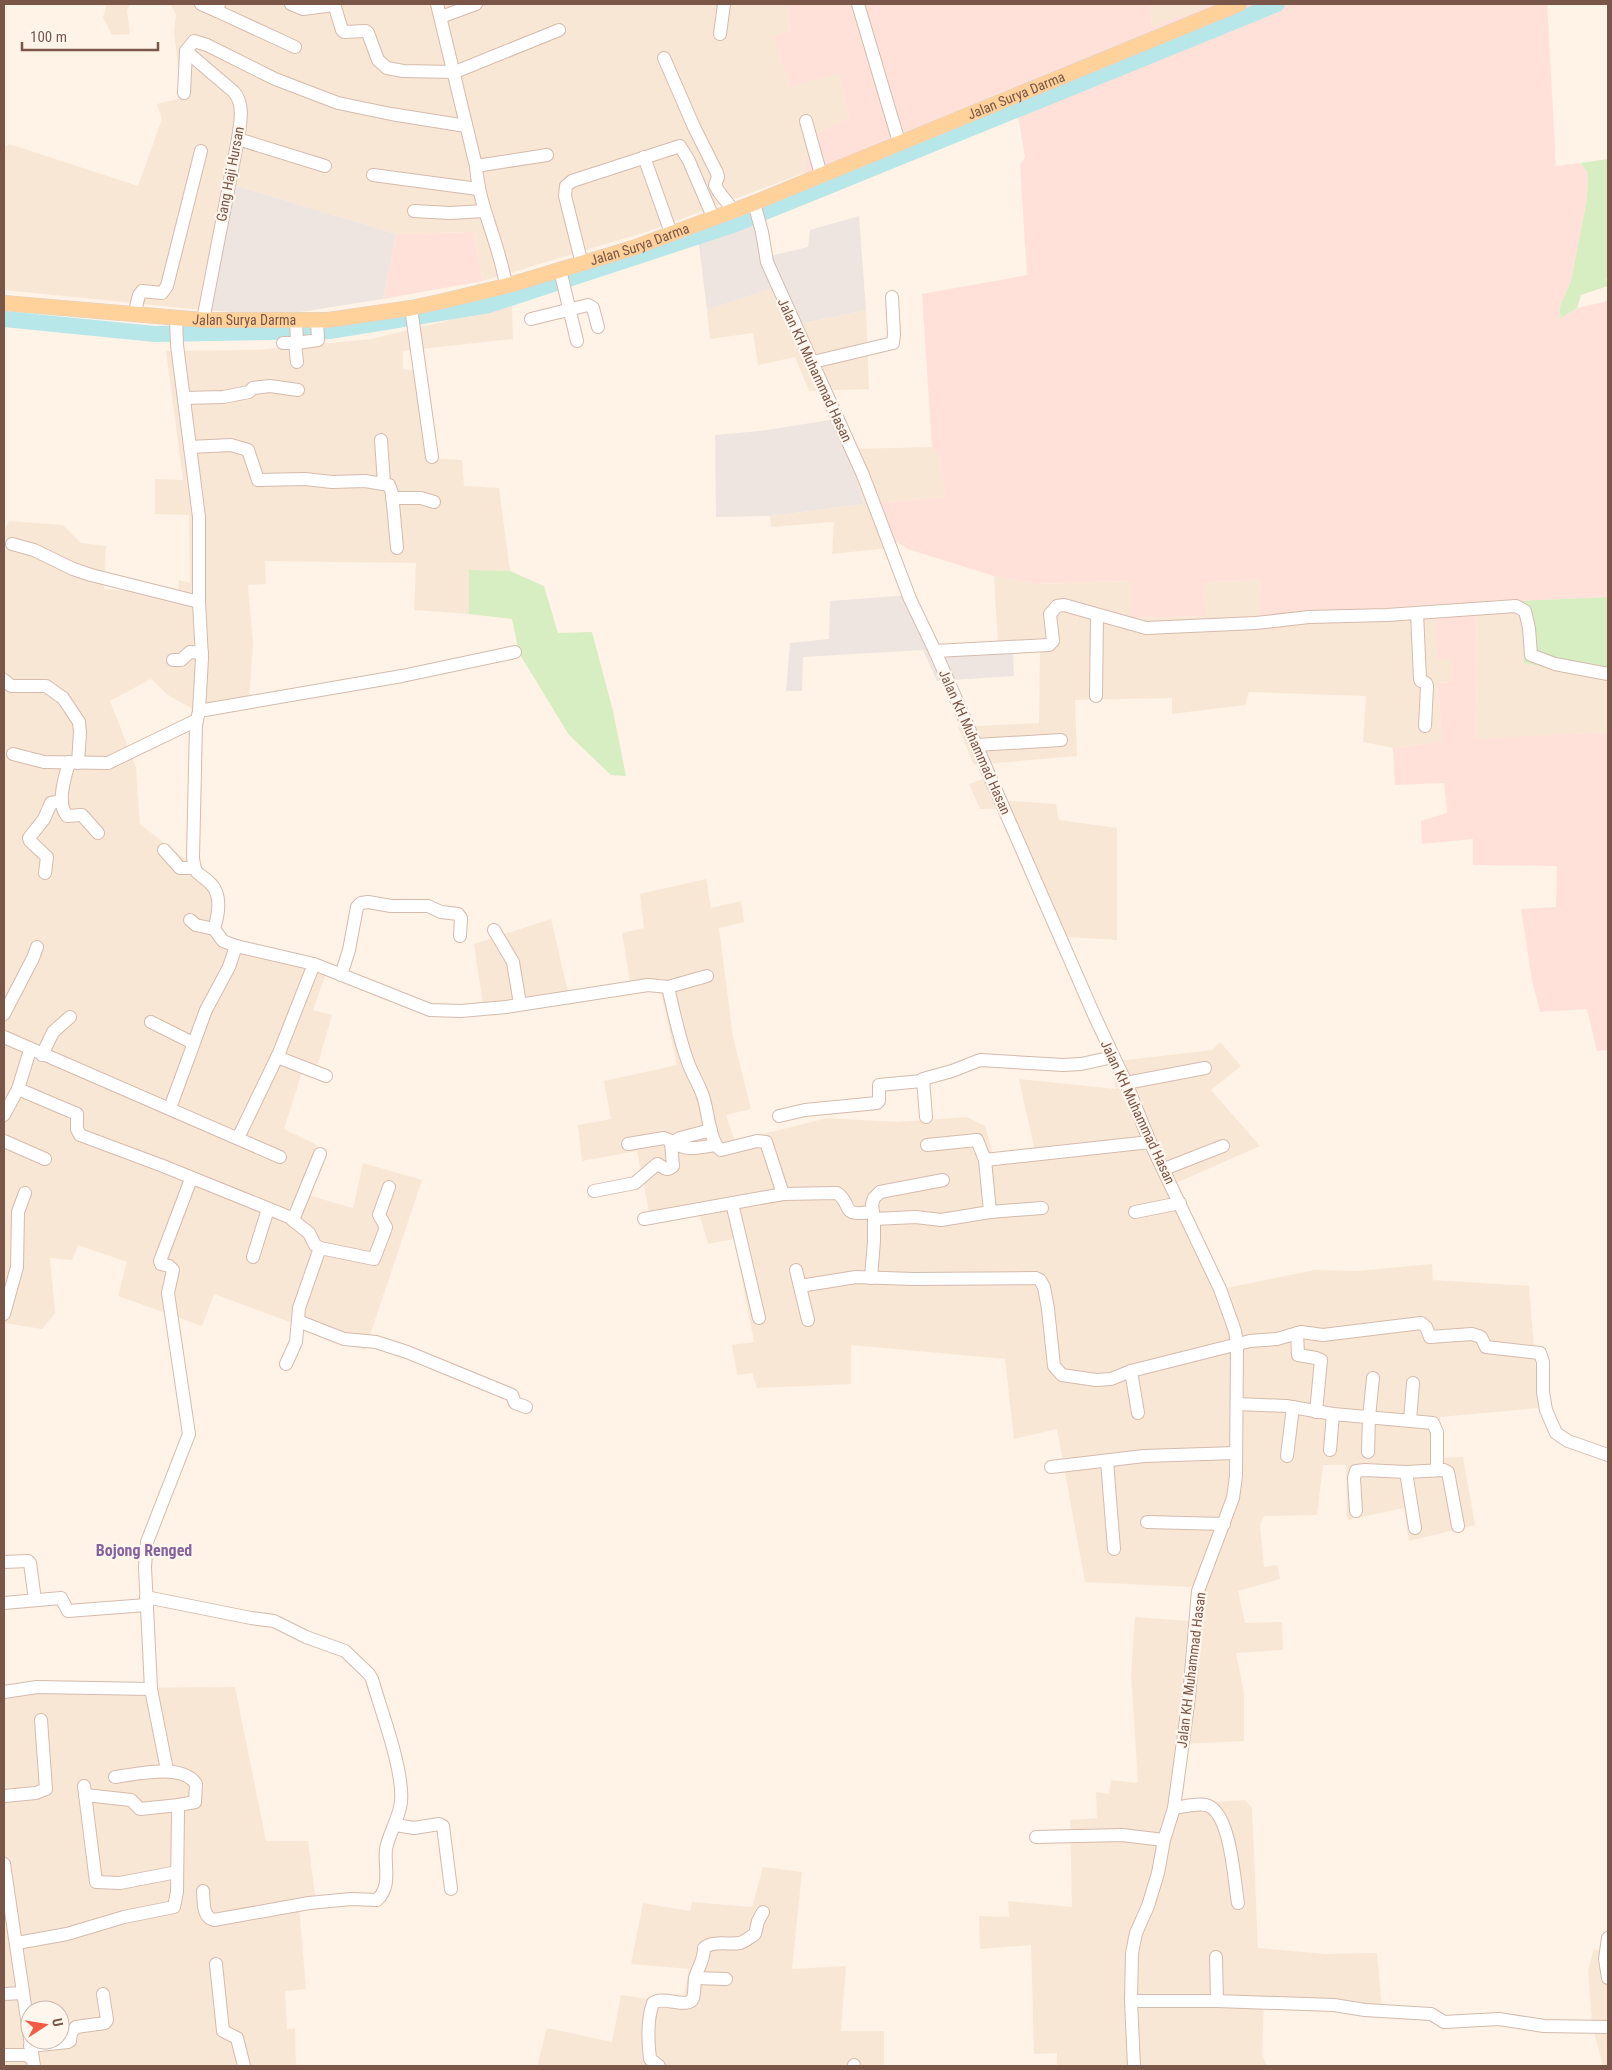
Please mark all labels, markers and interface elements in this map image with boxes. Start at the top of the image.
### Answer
scale bar [22,20,159,52]
text: 100 m [30,28,67,46]
street label: Jalan Surya Darma [965,68,1067,123]
street label: Gang Haji Hursan [213,125,247,223]
street label: Jalan Surya Darma [588,220,691,268]
street label: Jalan KH Muhammad Hasan [775,296,855,444]
street label: Jalan Surya Darma [192,311,296,328]
street label: Jalan KH Muhammad Hasan [936,667,1014,817]
street label: Jalan KH Muhammad Hasan [1098,1038,1178,1186]
district label: Bojong Renged [96,1541,192,1560]
street label: Jalan KH Muhammad Hasan [1173,1591,1209,1749]
north arrow [20,2000,70,2050]
text: U [49,2017,66,2028]

